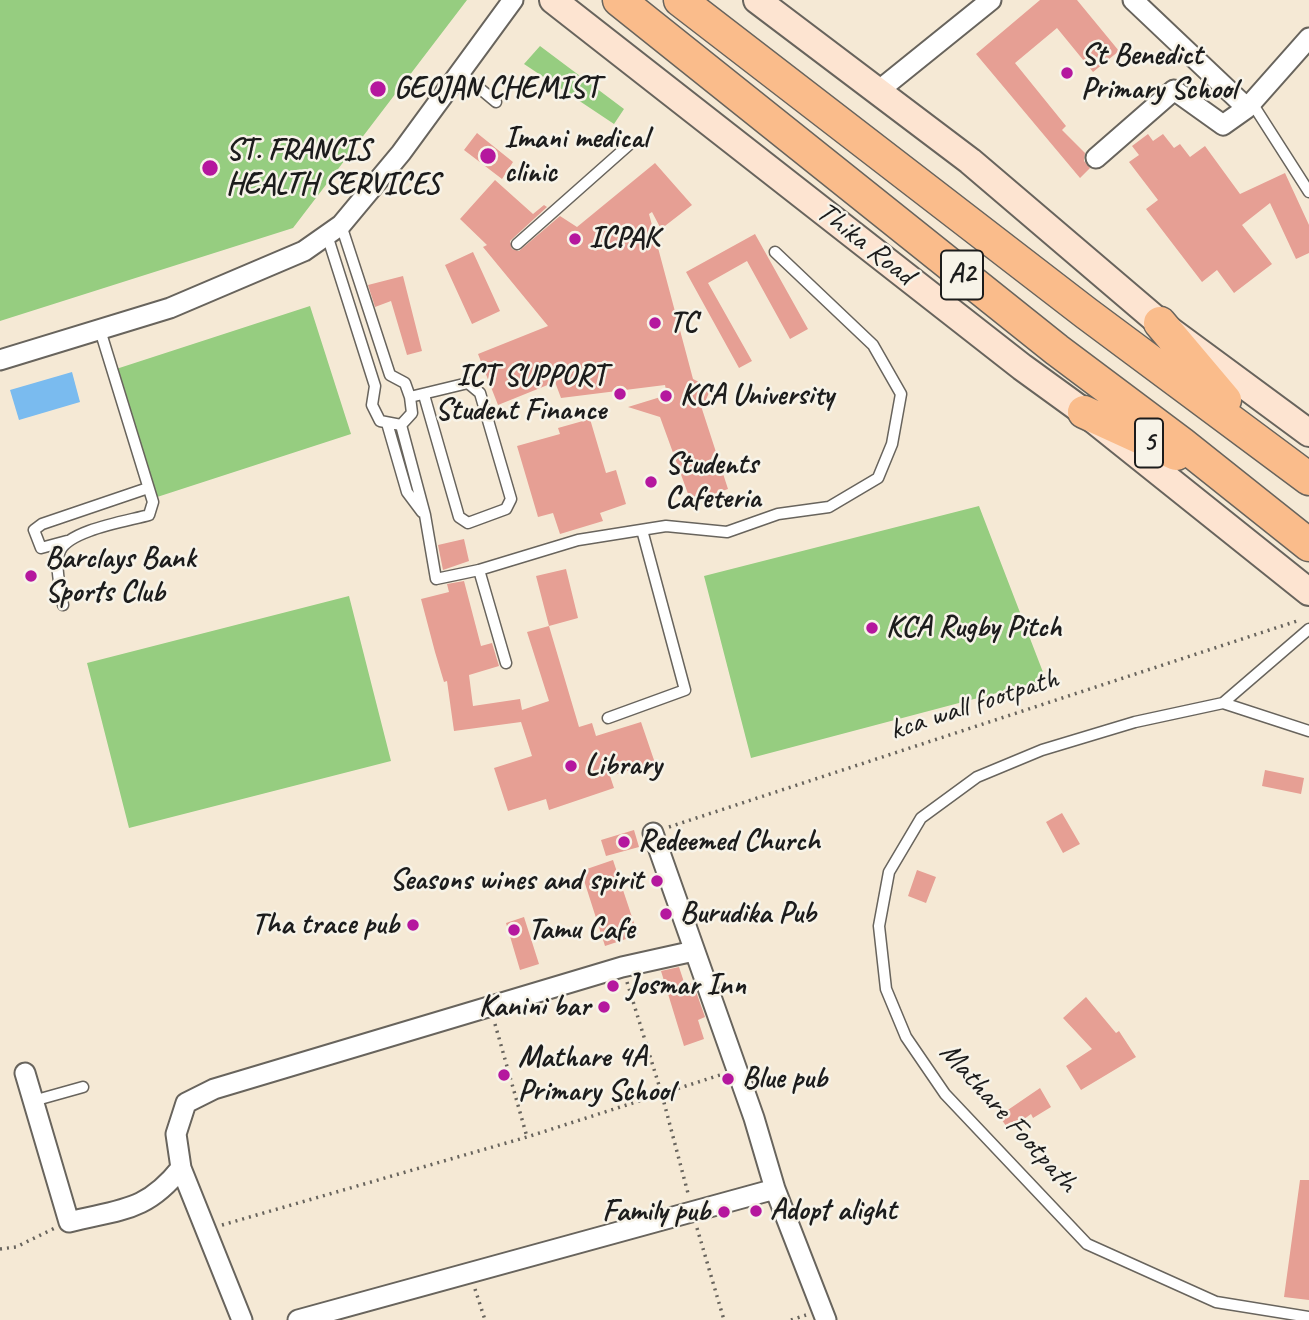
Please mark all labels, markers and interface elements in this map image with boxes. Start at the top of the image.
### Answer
place label: St Benedict Primary School [1081,38,1237,108]
marker: St Benedict Primary School [1059,65,1075,81]
place label: GEOJAN CHEMIST [394,71,599,107]
marker: GEOJAN CHEMIST [368,79,388,99]
place label: Imani medical clinic [504,121,648,192]
place label: ST. FRANCIS HEALTH SERVICES [226,133,440,204]
marker: Imani medical clinic [478,146,498,166]
marker: ST. FRANCIS HEALTH SERVICES [200,158,220,178]
street label: Thika Road [809,195,921,293]
place label: ICPAK [589,221,659,257]
marker: ICPAK [567,231,583,247]
road number: A2 [941,250,983,300]
place label: TC [669,305,697,341]
marker: TC [647,315,663,331]
place label: ICT SUPPORT Student Finance [435,359,606,430]
place label: KCA University [680,378,834,414]
marker: ICT SUPPORT Student Finance [612,386,628,402]
marker: KCA University [658,388,674,404]
road number: 5 [1135,418,1163,467]
place label: Students Cafeteria [665,447,761,518]
marker: Students Cafeteria [643,474,659,490]
place label: Barclays Bank Sports Club [45,541,195,612]
marker: Barclays Bank Sports Club [23,568,39,584]
place label: KCA Rugby Pitch [886,610,1061,646]
marker: KCA Rugby Pitch [864,620,880,636]
street label: kca wall footpath [885,661,1063,749]
place label: Library [585,748,661,784]
marker: Library [563,758,579,774]
place label: Redeemed Church [638,824,820,860]
marker: Redeemed Church [616,834,632,850]
place label: Seasons wines and spirit [390,863,643,899]
marker: Seasons wines and spirit [649,873,665,889]
place label: Burudika Pub [680,896,816,932]
marker: Burudika Pub [658,906,674,922]
place label: Tha trace pub [252,907,399,943]
place label: Tamu Cafe [528,912,635,948]
marker: Tha trace pub [405,917,421,933]
marker: Tamu Cafe [506,922,522,938]
place label: Josmar Inn [627,968,746,1004]
marker: Josmar Inn [605,978,621,994]
place label: Kanini bar [479,989,590,1025]
marker: Kanini bar [596,999,612,1015]
street label: Mathare Footpath [931,1035,1085,1201]
place label: Mathare 4A Primary School [518,1040,674,1110]
place label: Blue pub [742,1061,827,1097]
marker: Mathare 4A Primary School [496,1067,512,1083]
marker: Blue pub [720,1071,736,1087]
place label: Adopt alight [770,1193,896,1229]
place label: Family pub [602,1194,710,1230]
marker: Adopt alight [748,1203,764,1219]
marker: Family pub [716,1204,732,1220]

